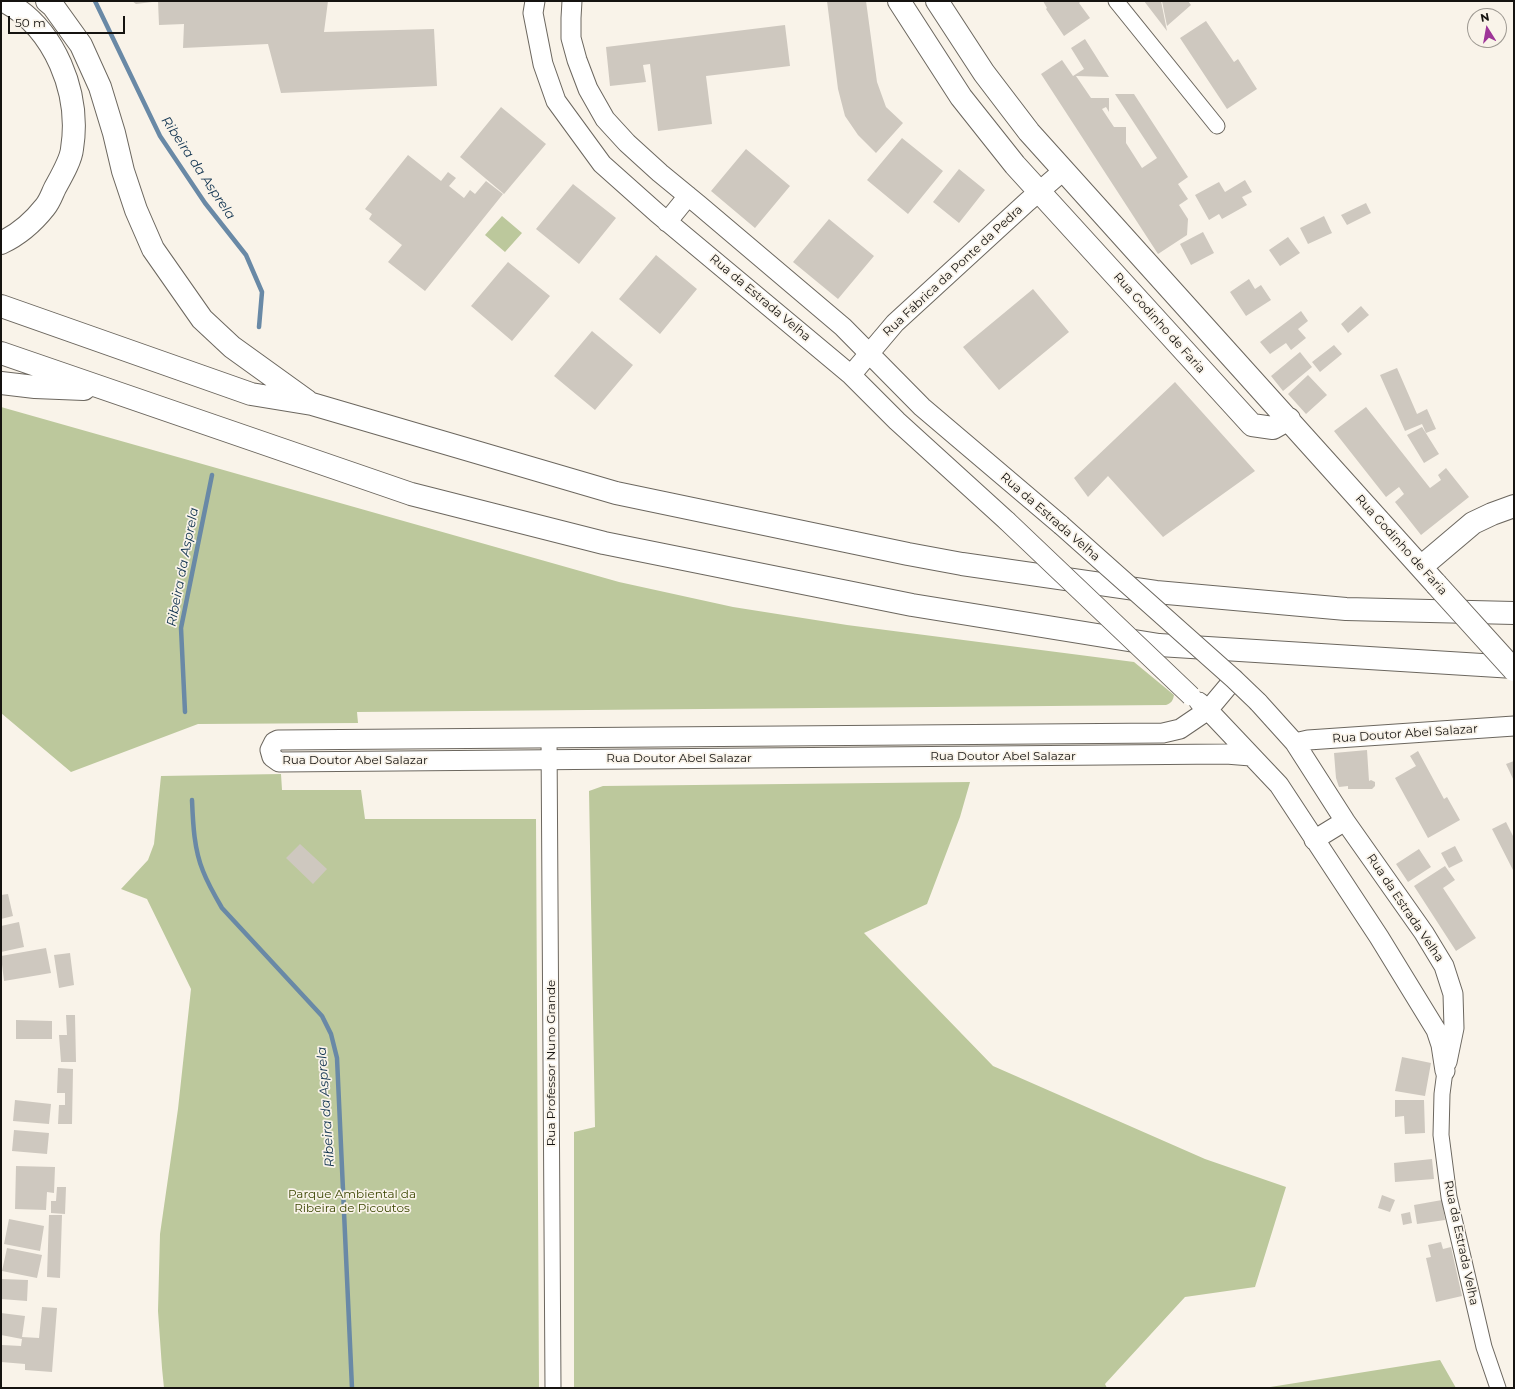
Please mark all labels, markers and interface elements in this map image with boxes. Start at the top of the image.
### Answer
scale bar [10,8,127,34]
north arrow [1467,8,1507,48]
text: N [1479,9,1491,25]
text: 50 m [15,15,46,30]
water label: Ribeira da Asprela [158,113,238,223]
street label: Rua Fábrica da Ponte da Pedra [880,202,1026,340]
street label: Rua da Estrada Velha [707,252,813,344]
street label: Rua Godinho de Faria [1110,270,1208,376]
street label: Rua da Estrada Velha [997,470,1103,564]
street label: Rua Godinho de Faria [1352,492,1450,598]
water label: Ribeira da Asprela [164,506,202,628]
street label: Rua Doutor Abel Salazar [1332,722,1478,746]
street label: Rua Doutor Abel Salazar [930,749,1076,763]
street label: Rua Doutor Abel Salazar [606,751,752,765]
street label: Rua Doutor Abel Salazar [282,753,428,767]
street label: Rua da Estrada Velha [1363,851,1447,965]
street label: Rua Professor Nuno Grande [544,980,558,1146]
water label: Ribeira da Asprela [314,1046,338,1168]
street label: Rua da Estrada Velha [1441,1179,1481,1307]
park label: Parque Ambiental da Ribeira de Picoutos [288,1187,416,1215]

